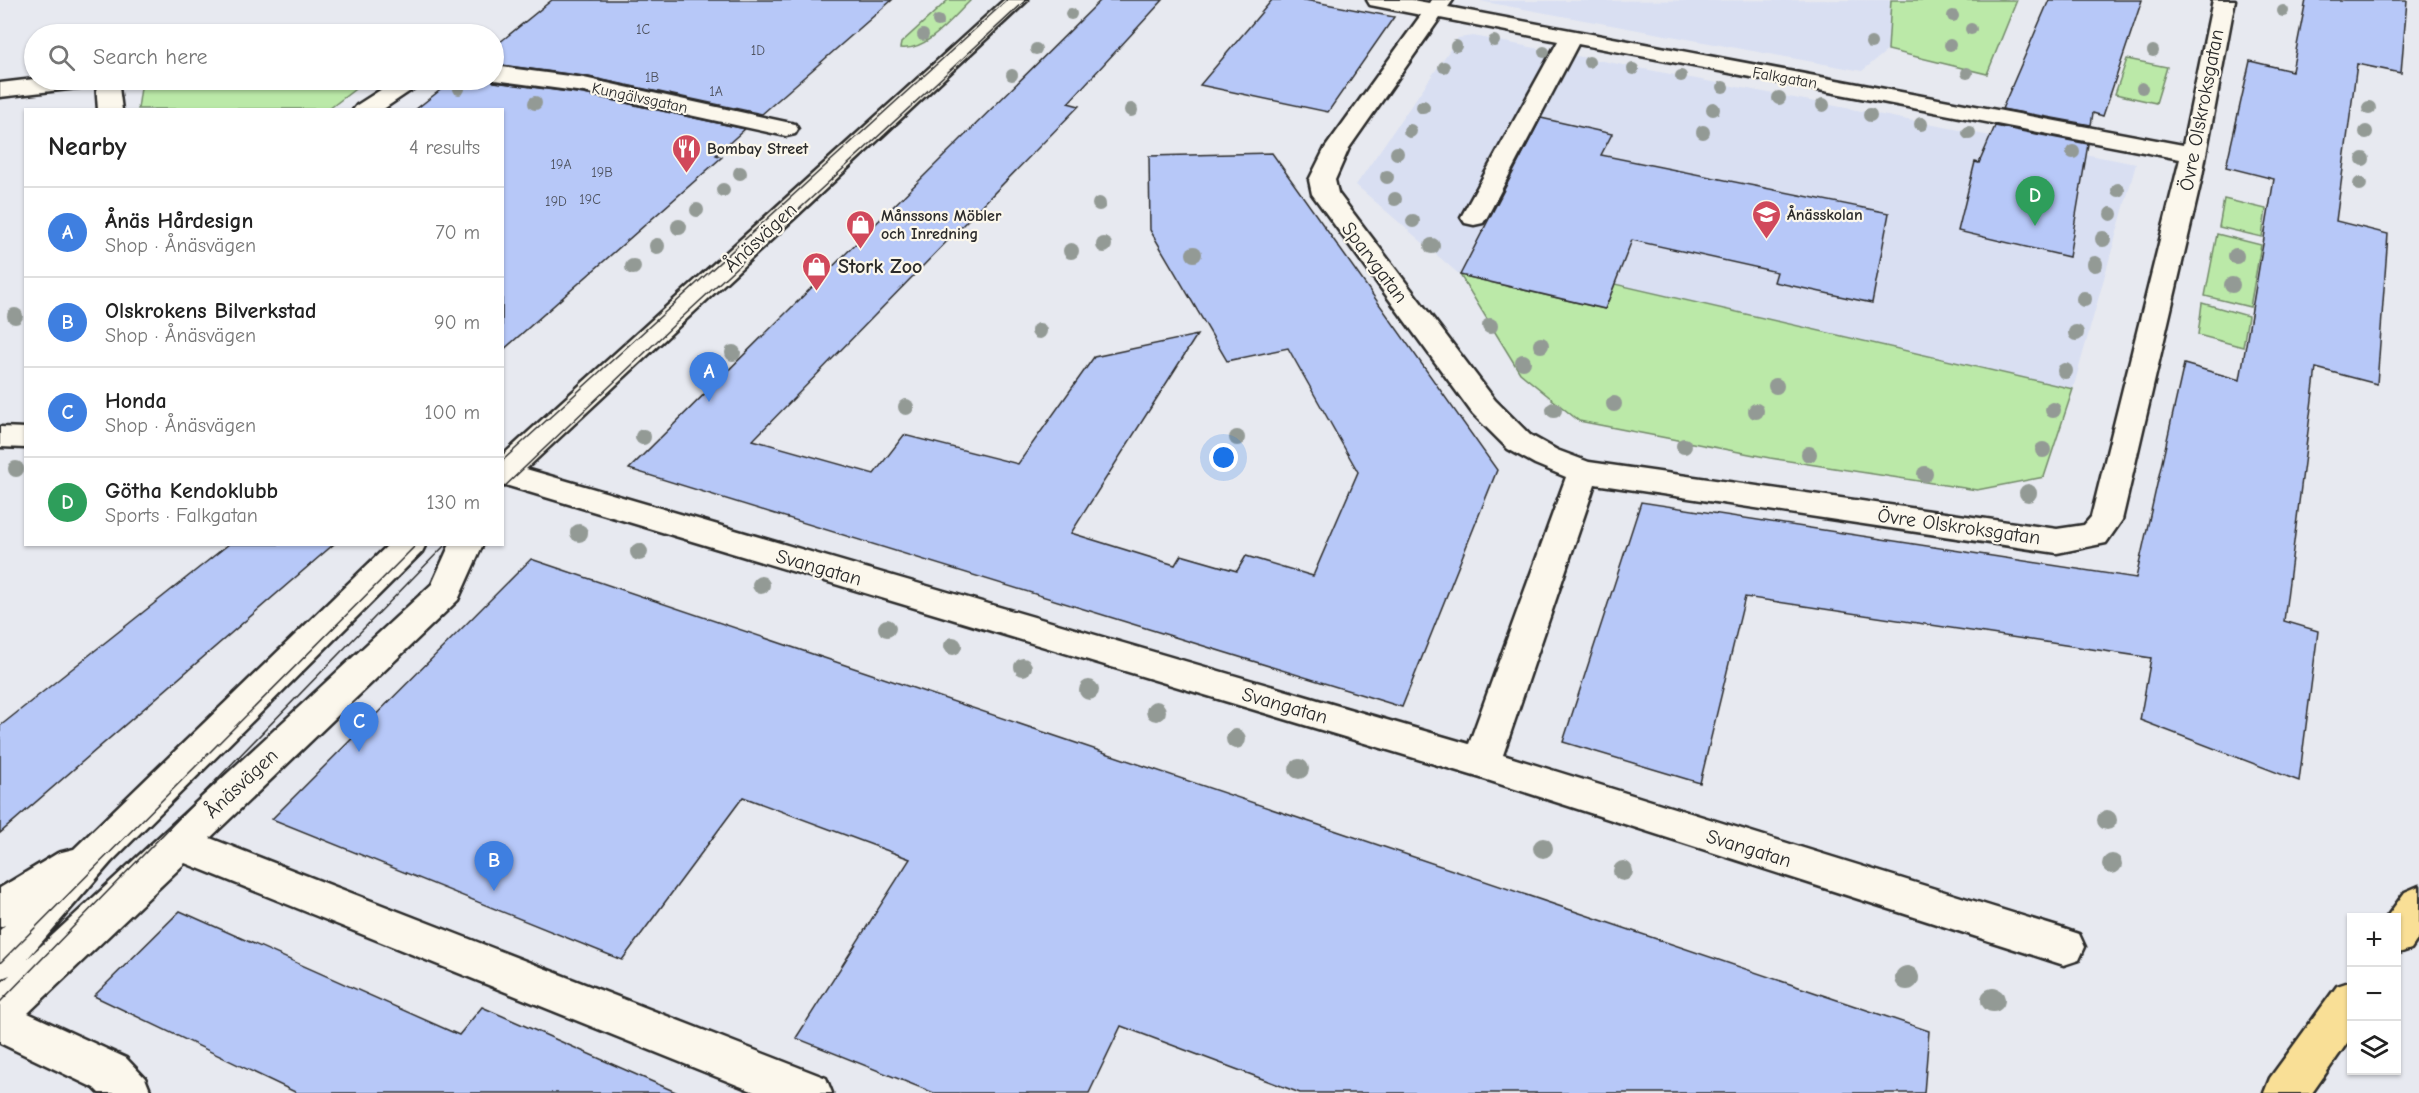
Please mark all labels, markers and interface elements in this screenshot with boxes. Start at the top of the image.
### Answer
house number: 1C [636,21,650,38]
search box [24,24,504,90]
street label: Övre Olskroksgatan [2175,27,2228,193]
icon: search [45,41,78,74]
house number: 1D [751,42,765,59]
text: Search here [93,44,208,70]
street label: Falkgatan [1751,63,1819,93]
house number: 1B [645,69,659,86]
street label: Kungälvsgatan [590,79,689,117]
house number: 1A [709,83,723,100]
text: Nearby [48,132,127,162]
restaurant icon: Bombay Street [670,132,702,174]
text: 4 results [409,136,480,159]
place label: Bombay Street [707,140,809,158]
house number: 19A [550,156,572,173]
house number: 19B [591,164,613,181]
pin: D [2016,176,2054,226]
house number: 19C [579,191,601,208]
house number: 19D [545,193,567,210]
street label: Ånäsvägen [718,197,802,277]
school or university icon: Ånässkolan [1750,198,1782,240]
place label: Ånässkolan [1787,204,1863,224]
place label: Månssons Möbler och Inredning [881,207,1002,243]
text: Ånäs Hårdesign [105,208,254,234]
shop icon: Månssons Möbler och Inredning [844,208,876,250]
street label: Sparvgatan [1337,217,1412,307]
text: A [62,221,73,244]
text: 70 m [435,221,480,244]
text: Shop · Ånäsvägen [105,234,256,257]
shop icon: Stork Zoo [801,250,833,292]
place label: Stork Zoo [838,255,922,278]
text: Olskrokens Bilverkstad [105,298,317,324]
text: B [61,311,74,334]
text: 90 m [434,311,480,334]
text: Shop · Ånäsvägen [105,324,256,347]
pin: A [690,352,728,402]
text: Honda [105,388,167,414]
text: C [61,401,74,424]
text: 100 m [425,401,480,424]
text: Shop · Ånäsvägen [105,414,256,437]
your location [1209,443,1238,472]
text: Götha Kendoklubb [105,478,278,504]
text: D [61,491,74,514]
text: 130 m [427,491,480,514]
text: Sports · Falkgatan [105,504,258,527]
street label: Övre Olskroksgatan [1876,504,2042,549]
street label: Svangatan [773,544,864,591]
street label: Svangatan [1239,682,1330,729]
pin: C [340,702,378,752]
street label: Ånäsvägen [199,743,283,823]
street label: Svangatan [1703,825,1794,872]
pin: B [474,842,514,891]
map controls [2347,913,2401,1075]
button: + [2347,913,2401,967]
button: − [2347,967,2401,1021]
button: layers [2347,1021,2401,1075]

